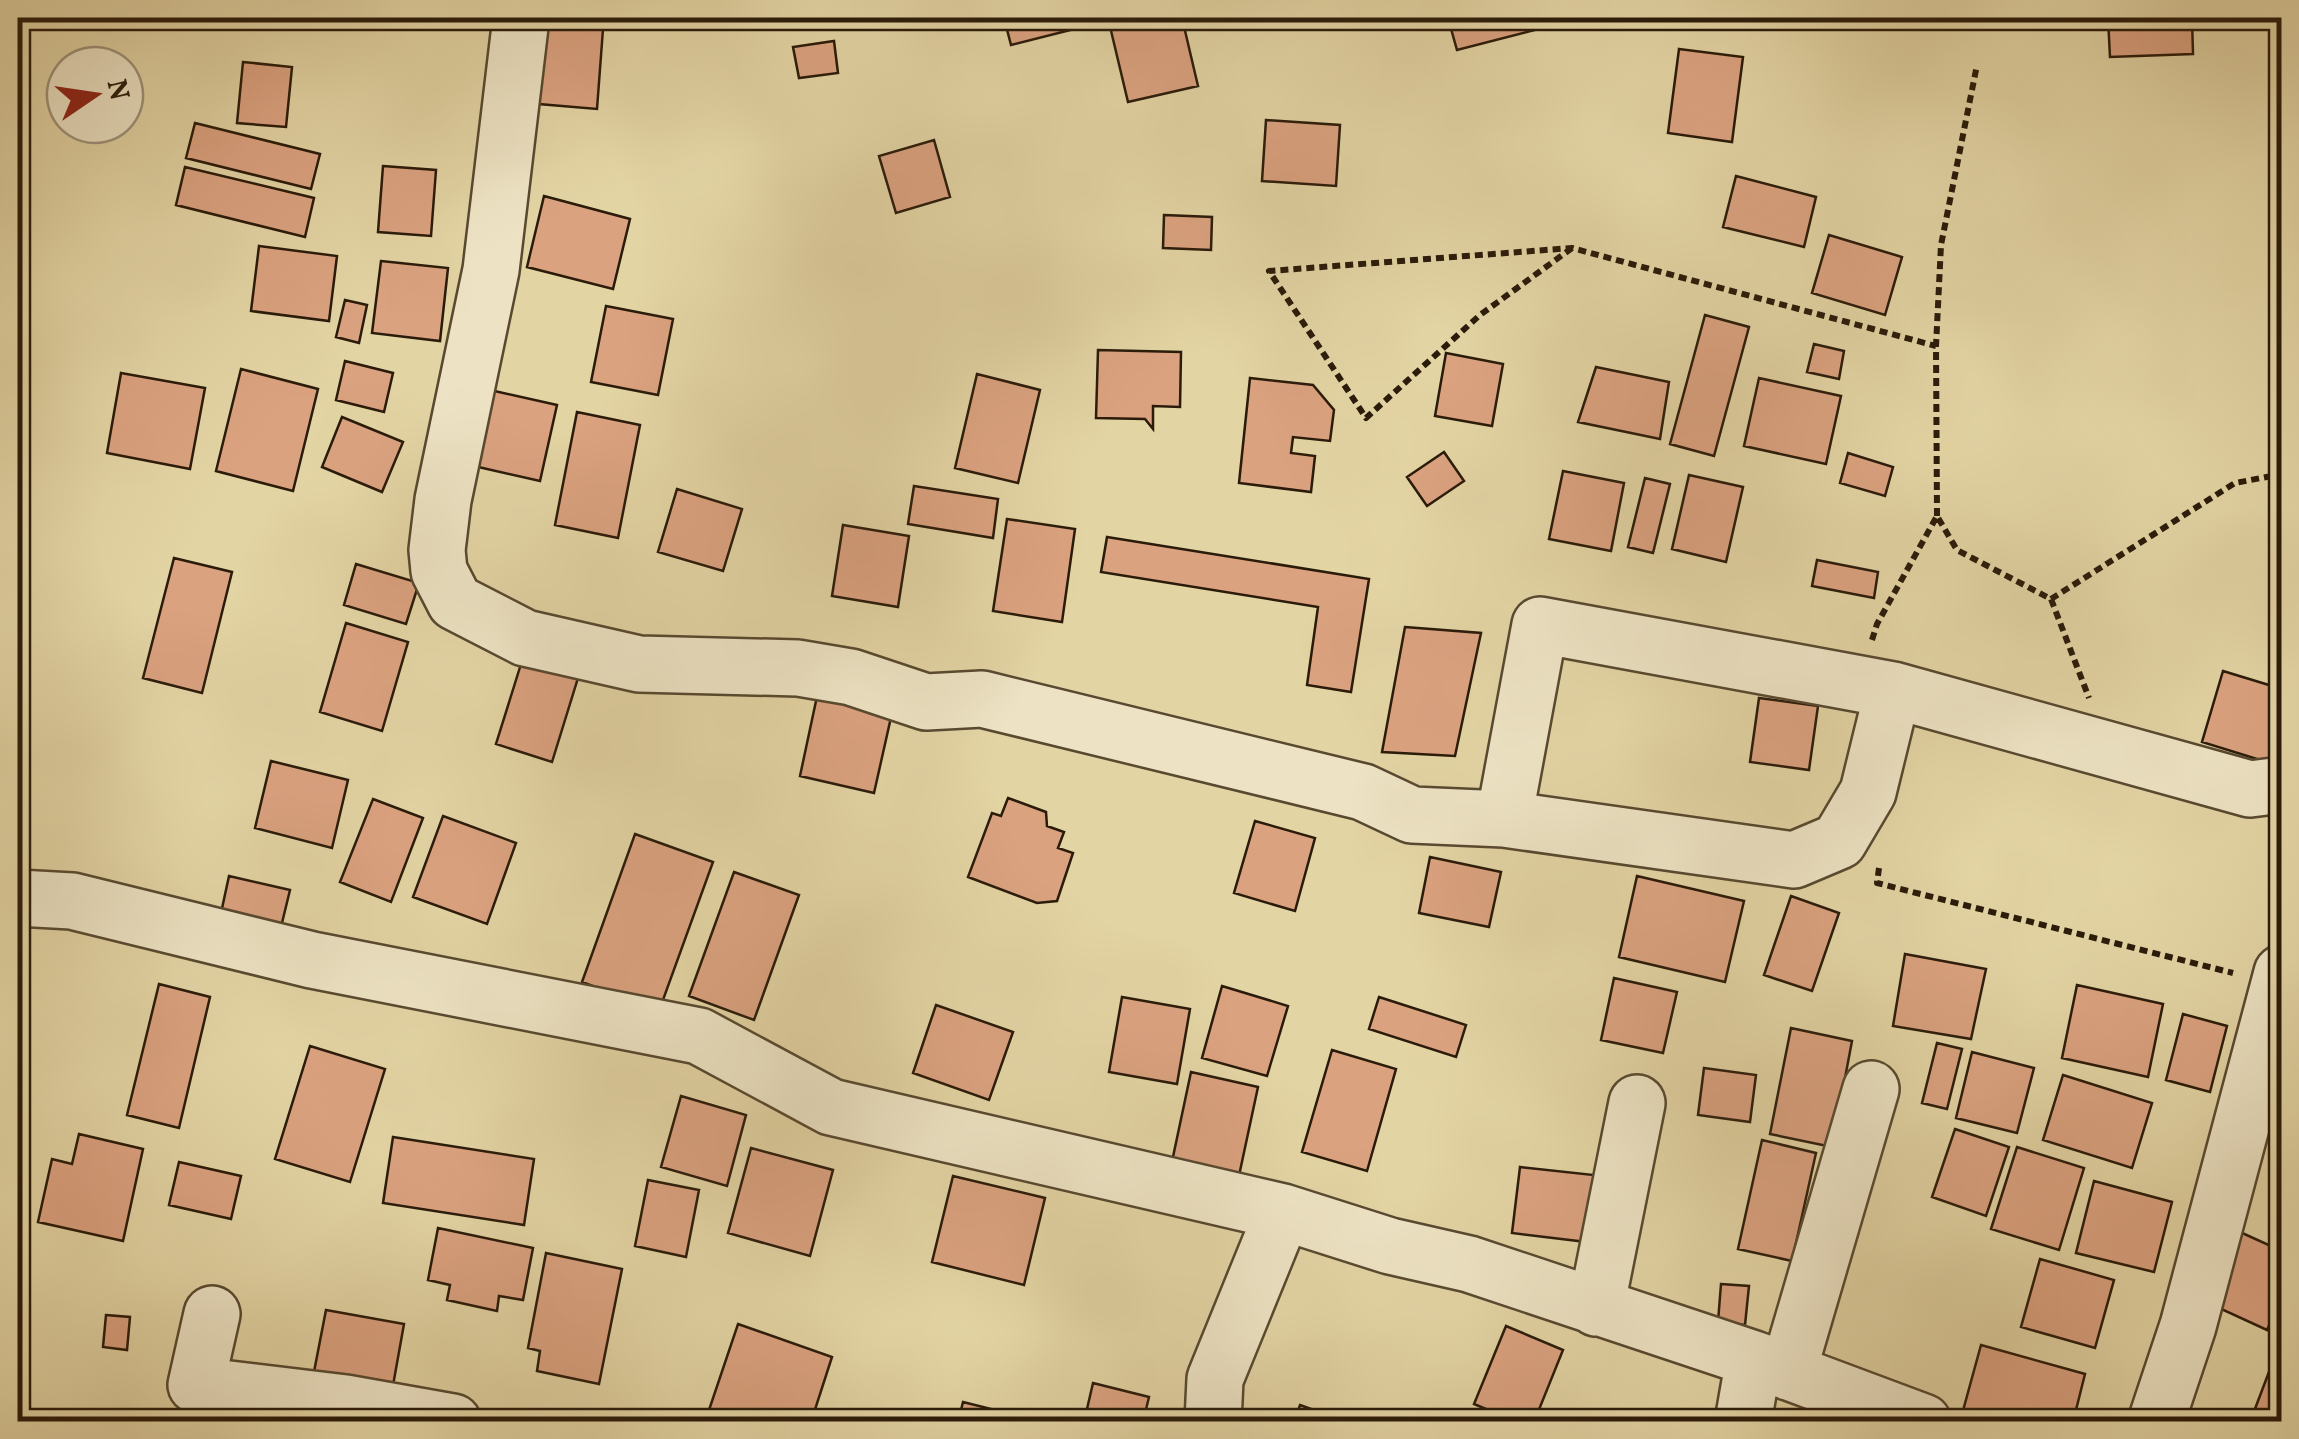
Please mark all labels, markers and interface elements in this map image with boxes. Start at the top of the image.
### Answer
north arrow [45,45,145,145]
text: N [96,76,138,104]

